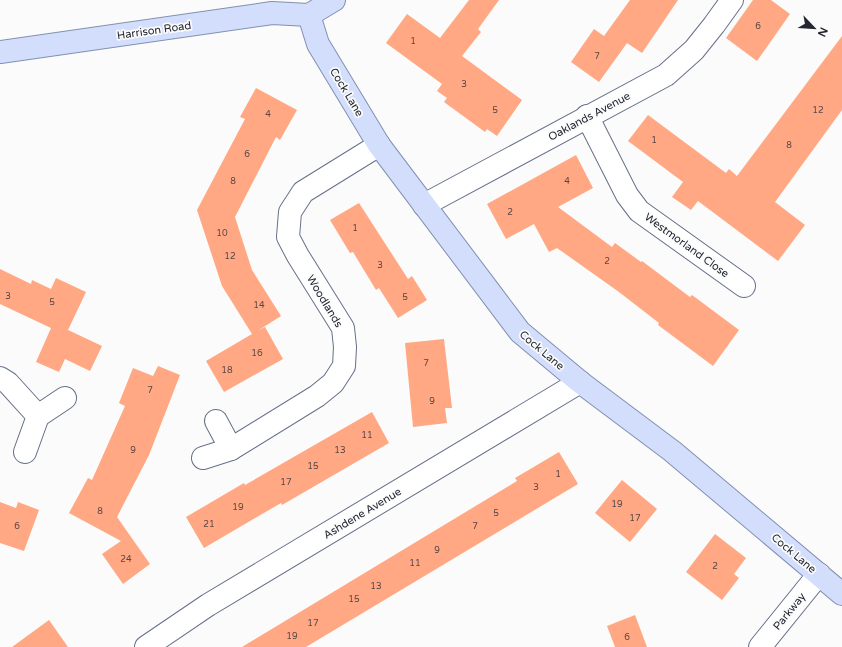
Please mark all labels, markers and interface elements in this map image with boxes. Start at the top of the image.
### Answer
north arrow [794,8,834,48]
street label: Harrison Road [116,19,192,42]
house number: 6 [755,21,761,32]
text: N [815,25,830,39]
house number: 1 [410,36,416,47]
house number: 7 [594,51,600,62]
street label: Cock Lane [327,66,366,119]
house number: 3 [461,79,467,90]
street label: Oaklands Avenue [546,89,632,144]
house number: 5 [492,105,498,116]
house number: 12 [812,105,824,116]
house number: 4 [265,109,271,120]
house number: 1 [651,135,657,146]
house number: 8 [786,140,792,151]
house number: 6 [244,149,250,160]
house number: 8 [230,176,236,187]
house number: 4 [564,176,570,187]
house number: 2 [507,207,513,218]
street label: Westmorland Close [642,210,732,280]
house number: 1 [352,223,358,234]
house number: 10 [216,228,228,239]
house number: 12 [224,251,236,262]
house number: 2 [604,256,610,267]
house number: 3 [377,260,383,271]
street label: Woodlands [304,273,345,330]
house number: 3 [5,291,11,302]
house number: 5 [402,292,408,303]
house number: 5 [49,297,55,308]
house number: 14 [253,300,265,311]
street label: Cock Lane [517,328,567,373]
house number: 16 [251,348,263,359]
house number: 7 [423,358,429,369]
house number: 18 [221,365,233,376]
house number: 7 [147,385,153,396]
house number: 9 [429,396,435,407]
house number: 11 [361,430,373,441]
house number: 9 [130,445,136,456]
house number: 13 [334,445,346,456]
house number: 15 [307,461,319,472]
house number: 1 [555,469,561,480]
house number: 17 [280,477,292,488]
house number: 3 [533,482,539,493]
street label: Ashdene Avenue [321,485,404,542]
house number: 19 [611,499,623,510]
house number: 19 [232,502,244,513]
house number: 8 [97,506,103,517]
house number: 5 [493,508,499,519]
house number: 17 [629,513,641,524]
house number: 21 [203,519,215,530]
house number: 6 [14,521,20,532]
house number: 7 [472,521,478,532]
street label: Cock Lane [769,531,819,576]
house number: 9 [434,545,440,556]
house number: 24 [120,554,132,565]
house number: 11 [409,558,421,569]
house number: 2 [712,561,718,572]
house number: 13 [370,581,382,592]
street label: Parkway [770,590,808,633]
house number: 15 [348,594,360,605]
house number: 17 [307,618,319,629]
house number: 19 [286,631,298,642]
house number: 6 [624,632,630,643]

